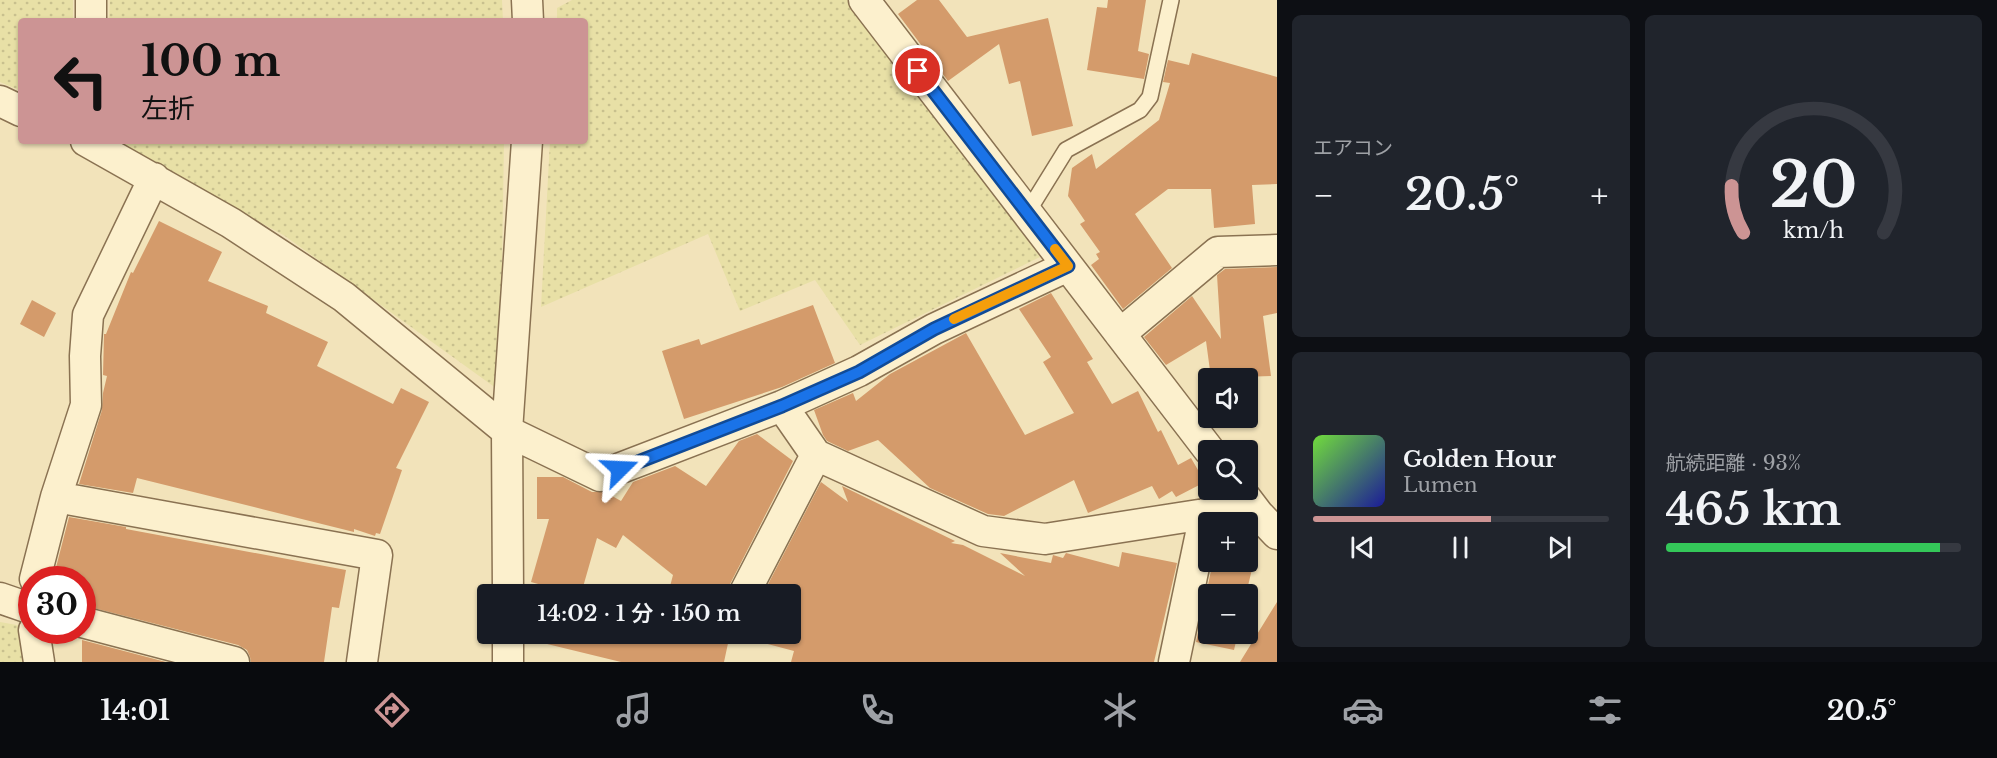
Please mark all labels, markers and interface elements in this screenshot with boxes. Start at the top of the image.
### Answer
text: 100 m [141,35,280,87]
icon: left [42,42,120,120]
pin [892,45,943,96]
icon: arrive [901,54,934,87]
text: 左折 [141,92,195,125]
text: エアコン [1313,136,1393,160]
text: 20 [1769,146,1857,224]
text: 20.5° [1405,166,1519,222]
text: − [1313,175,1334,216]
text: + [1590,175,1609,216]
text: km/h [1783,217,1844,244]
map controls [1198,368,1258,644]
button: sound [1198,368,1258,428]
position arrow [588,437,652,501]
button: search [1198,440,1258,500]
text: Golden Hour [1403,446,1556,473]
text: 航続距離 · 93% [1666,451,1801,475]
text: Lumen [1403,473,1478,497]
text: 465 km [1666,481,1841,537]
button: + [1198,512,1258,572]
icon: previous [1346,531,1379,564]
icon: pause [1444,531,1477,564]
icon: next [1543,531,1576,564]
speed limit sign: 30 [18,566,96,644]
button: − [1198,584,1258,644]
text: 14:02 · 1 分 · 150 m [537,600,741,627]
icon: directions [371,689,413,731]
icon: music [613,689,655,731]
icon: phone [856,689,898,731]
icon: climate [1099,689,1141,731]
icon: car [1342,689,1384,731]
icon: filters [1584,689,1626,731]
text: 14:01 [100,694,170,727]
text: 20.5° [1827,694,1897,727]

